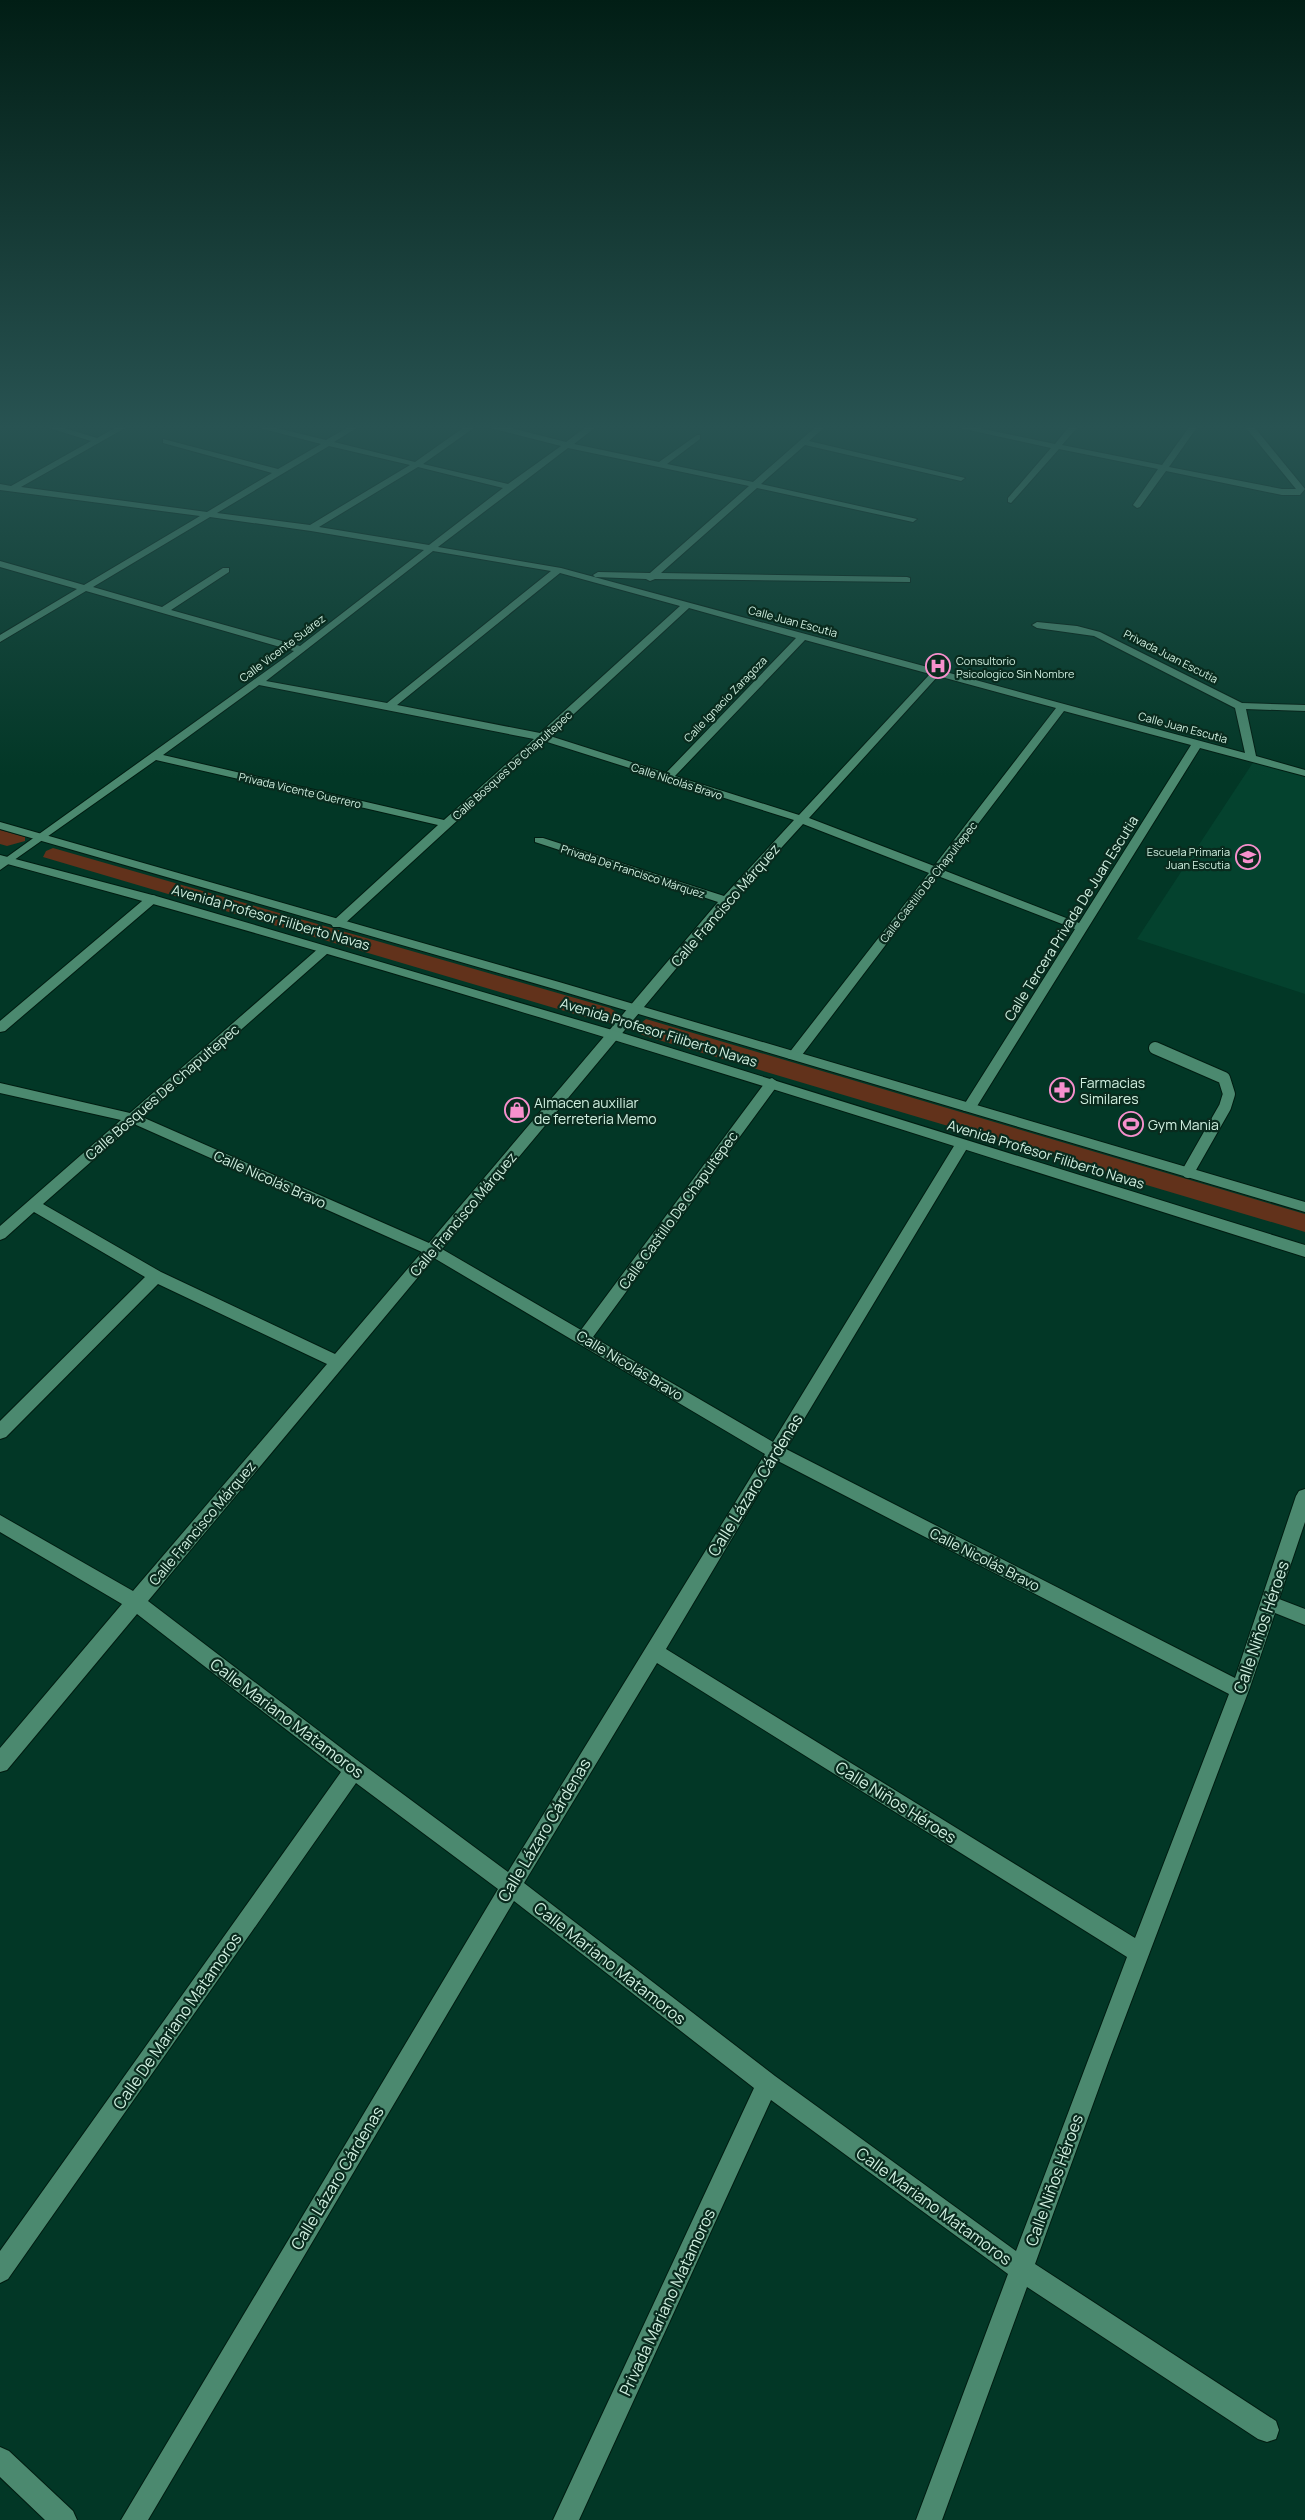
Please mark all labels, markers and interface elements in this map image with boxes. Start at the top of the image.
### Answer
street label: Calle Juan Escutia [747,602,839,640]
street label: Calle Vicente Suárez [236,611,328,685]
street label: Privada Juan Escutia [1121,626,1221,686]
street label: Calle Ignacio Zaragoza [680,653,770,745]
hospital icon: Consultorio Psicologico Sin Nombre [925,653,951,679]
place label: Consultorio Psicologico Sin Nombre [956,653,1075,681]
street label: Calle Bosques De Chapultepec [449,707,575,823]
street label: Calle Juan Escutia [1137,708,1229,746]
street label: Calle Nicolás Bravo [629,759,725,803]
street label: Privada Vicente Guerrero [237,769,363,812]
street label: Calle Tercera Privada De Juan Escutia [1000,812,1142,1024]
street label: Calle Castillo De Chapultepec [876,818,980,946]
street label: Calle Francisco Márquez [666,840,784,970]
street label: Privada De Francisco Márquez [559,841,707,901]
place label: Escuela Primaria Juan Escutia [1147,844,1230,872]
school or university icon: Escuela Primaria Juan Escutia [1235,844,1261,870]
street label: Avenida Profesor Filiberto Navas [170,880,372,954]
street label: Avenida Profesor Filiberto Navas [558,993,760,1071]
street label: Calle Bosques De Chapultepec [81,1020,243,1164]
place label: Farmacias Similares [1080,1073,1145,1108]
pharmacy icon: Farmacias Similares [1049,1077,1075,1103]
place label: Almacen auxiliar de ferreteria Memo [534,1093,657,1128]
shop icon: Almacen auxiliar de ferreteria Memo [504,1097,530,1123]
sports icon: Gym Mania [1118,1111,1144,1137]
street label: Avenida Profesor Filiberto Navas [945,1115,1147,1193]
place label: Gym Mania [1148,1115,1219,1134]
street label: Calle Castillo De Chapultepec [614,1127,742,1293]
street label: Calle Nicolás Bravo [211,1146,329,1212]
street label: Calle Francisco Márquez [405,1148,521,1280]
street label: Calle Nicolás Bravo [573,1326,687,1404]
street label: Calle Lázaro Cárdenas [702,1410,808,1560]
street label: Calle Francisco Márquez [144,1457,260,1589]
street label: Calle Nicolás Bravo [927,1523,1043,1595]
street label: Calle Niños Héroes [1228,1558,1294,1696]
street label: Calle Mariano Matamoros [206,1653,368,1783]
street label: Calle Lázaro Cárdenas [492,1754,596,1906]
street label: Calle Niños Héroes [831,1756,961,1848]
street label: Calle Mariano Matamoros [529,1897,691,2029]
street label: Calle De Mariano Matamoros [108,1928,246,2114]
street label: Calle Lázaro Cárdenas [285,2102,389,2254]
street label: Calle Niños Héroes [1020,2111,1088,2249]
street label: Calle Mariano Matamoros [852,2142,1016,2270]
street label: Privada Mariano Matamoros [614,2205,720,2399]

